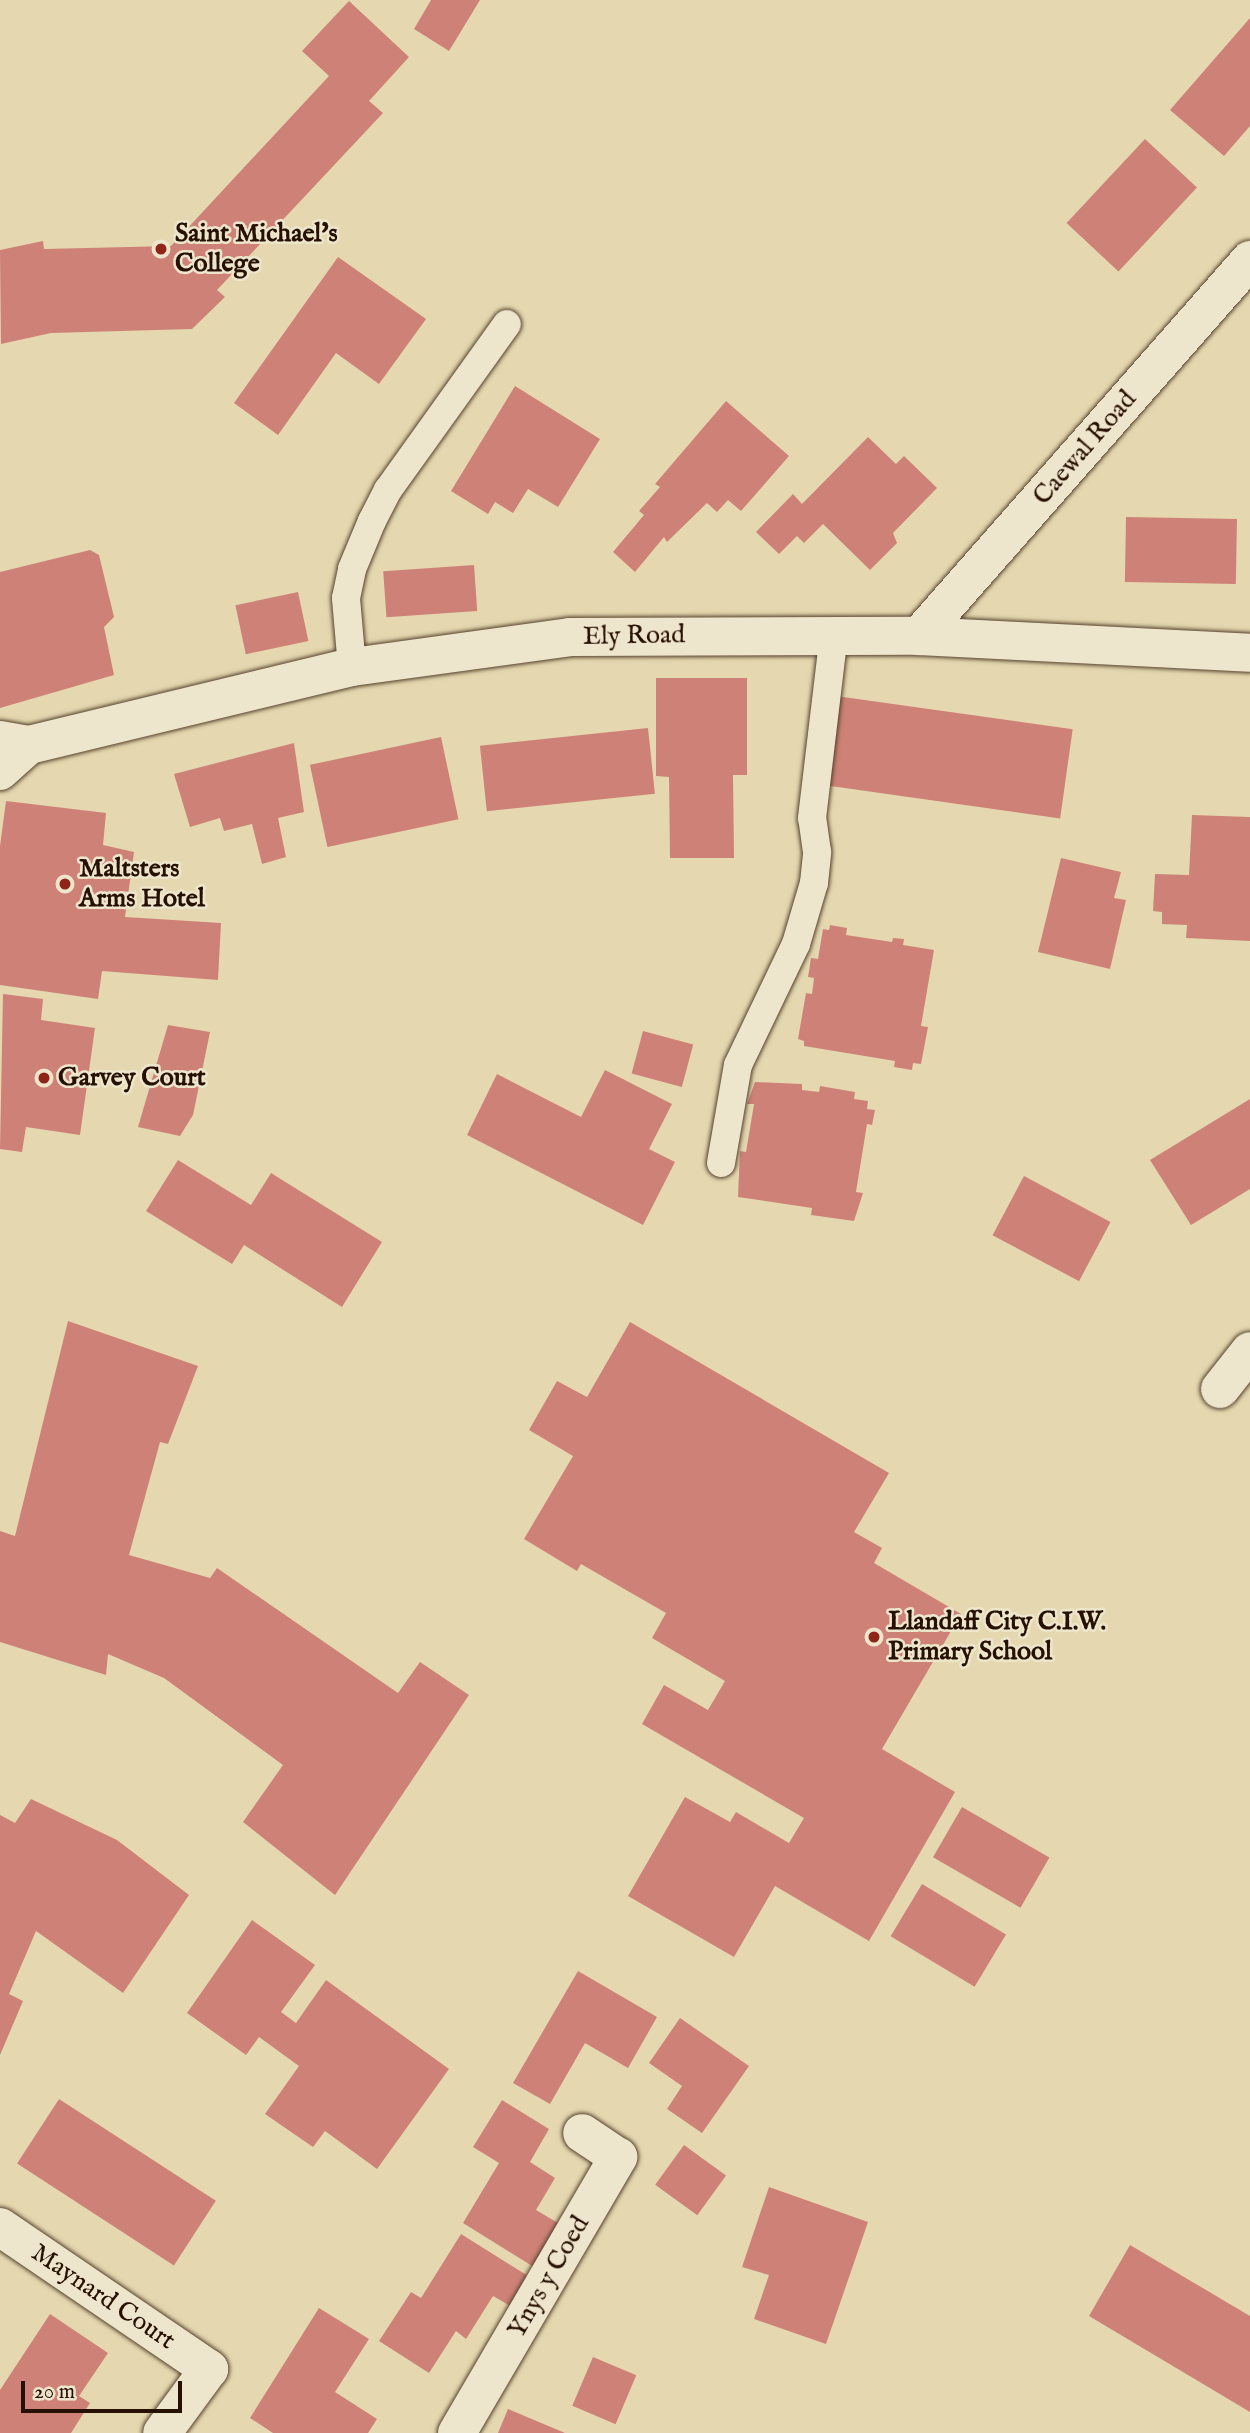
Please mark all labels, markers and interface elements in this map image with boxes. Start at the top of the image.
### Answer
place label: Saint Michael's College [175,218,338,280]
marker: Saint Michael's College [153,241,169,257]
street label: Caewal Road [1027,384,1143,512]
street label: Ely Road [583,620,685,652]
place label: Maltsters Arms Hotel [79,853,205,914]
marker: Maltsters Arms Hotel [57,876,73,892]
place label: Garvey Court [58,1062,206,1094]
marker: Garvey Court [36,1070,52,1086]
place label: Llandaff City C.I.W. Primary School [888,1606,1106,1668]
marker: Llandaff City C.I.W. Primary School [866,1629,882,1645]
street label: Ynys y Coed [502,2211,596,2343]
street label: Maynard Court [25,2237,181,2357]
scale bar [24,2366,186,2410]
text: 20 m [34,2379,75,2406]

